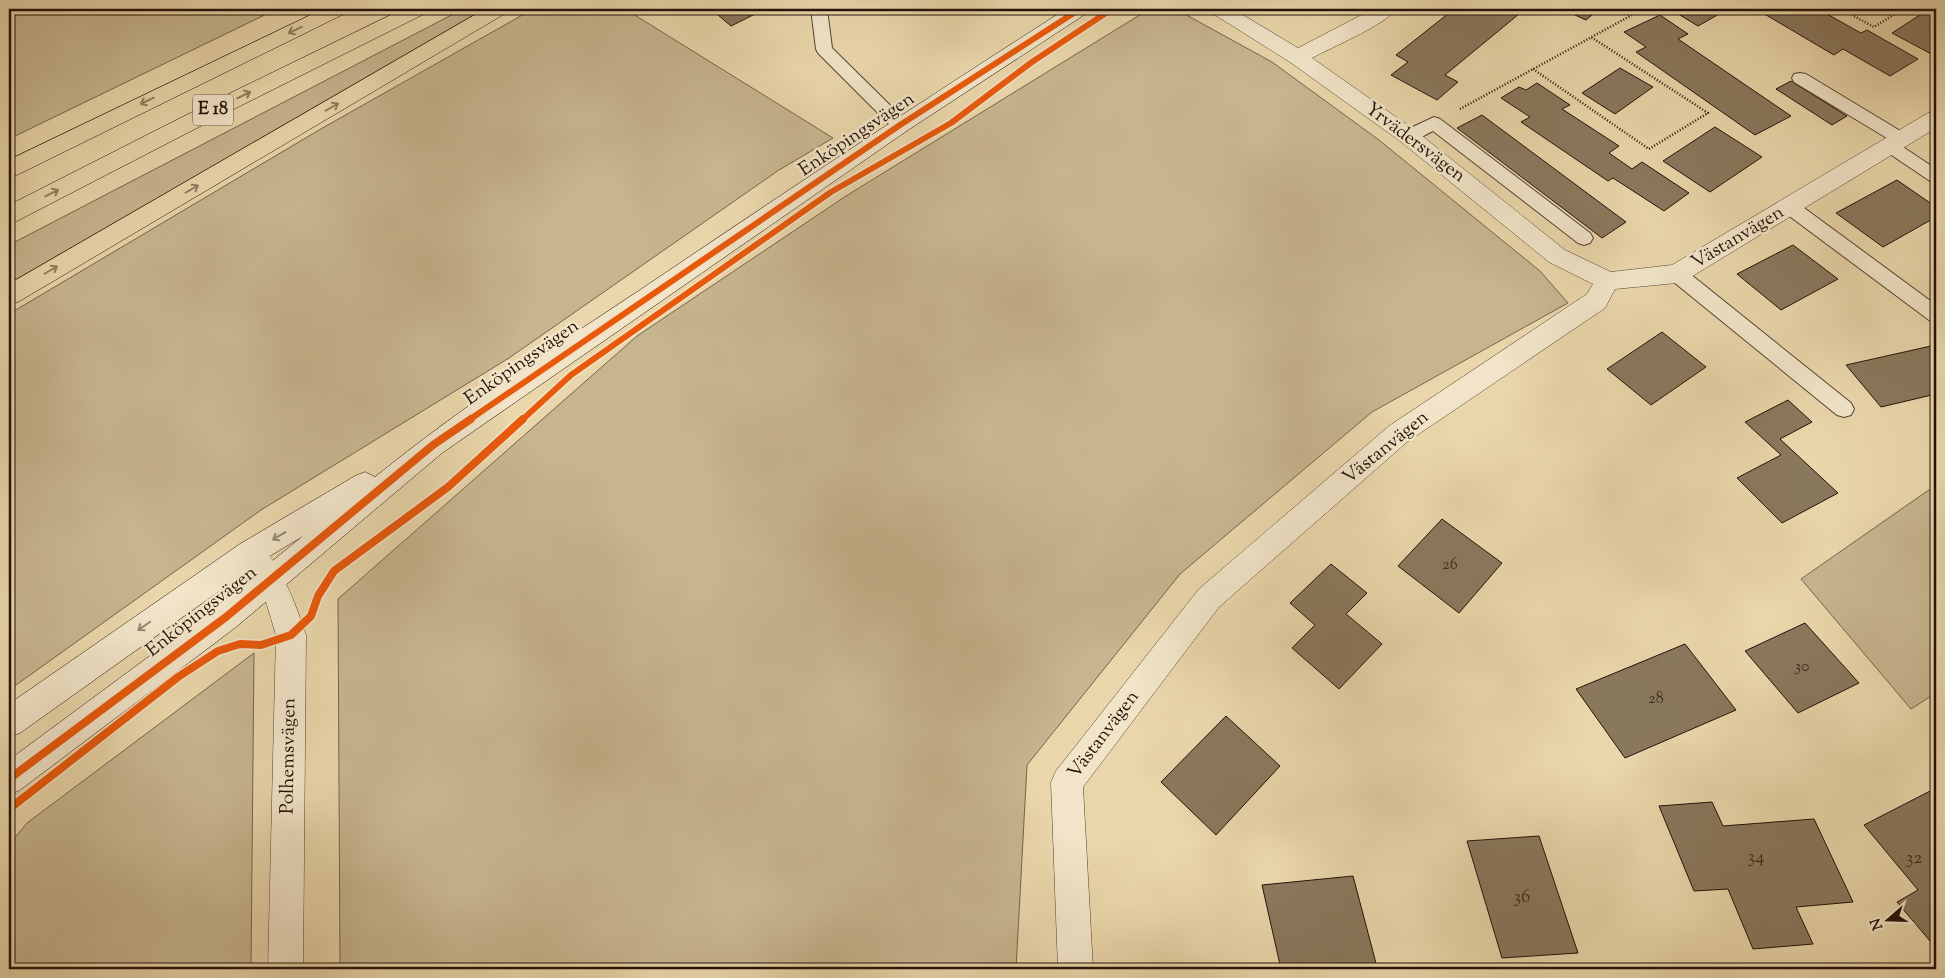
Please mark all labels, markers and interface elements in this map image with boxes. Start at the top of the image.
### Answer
one-way arrow [288,25,303,35]
street label: Enköpingsvägen [794,86,920,184]
one-way arrow [236,90,251,99]
road number: E 18 [193,94,233,126]
street label: Yrvädersvägen [1359,96,1471,190]
one-way arrow [140,97,155,106]
one-way arrow [324,101,338,111]
one-way arrow [184,184,198,194]
one-way arrow [44,188,59,197]
street label: Västanvägen [1686,200,1790,276]
one-way arrow [43,265,58,275]
street label: Enköpingsvägen [459,313,585,413]
street label: Västanvägen [1337,405,1435,491]
one-way arrow [272,531,286,541]
house number: 26 [1442,554,1458,577]
street label: Enköpingsvägen [141,560,263,664]
one-way arrow [138,621,151,632]
house number: 30 [1795,656,1809,679]
street label: Västanvägen [1062,685,1146,785]
house number: 28 [1648,688,1664,711]
street label: Polhemsvägen [274,698,304,814]
house number: 34 [1747,844,1765,871]
house number: 32 [1906,845,1922,872]
house number: 36 [1514,884,1530,911]
north arrow [1862,896,1912,946]
text: N [1866,915,1889,932]

